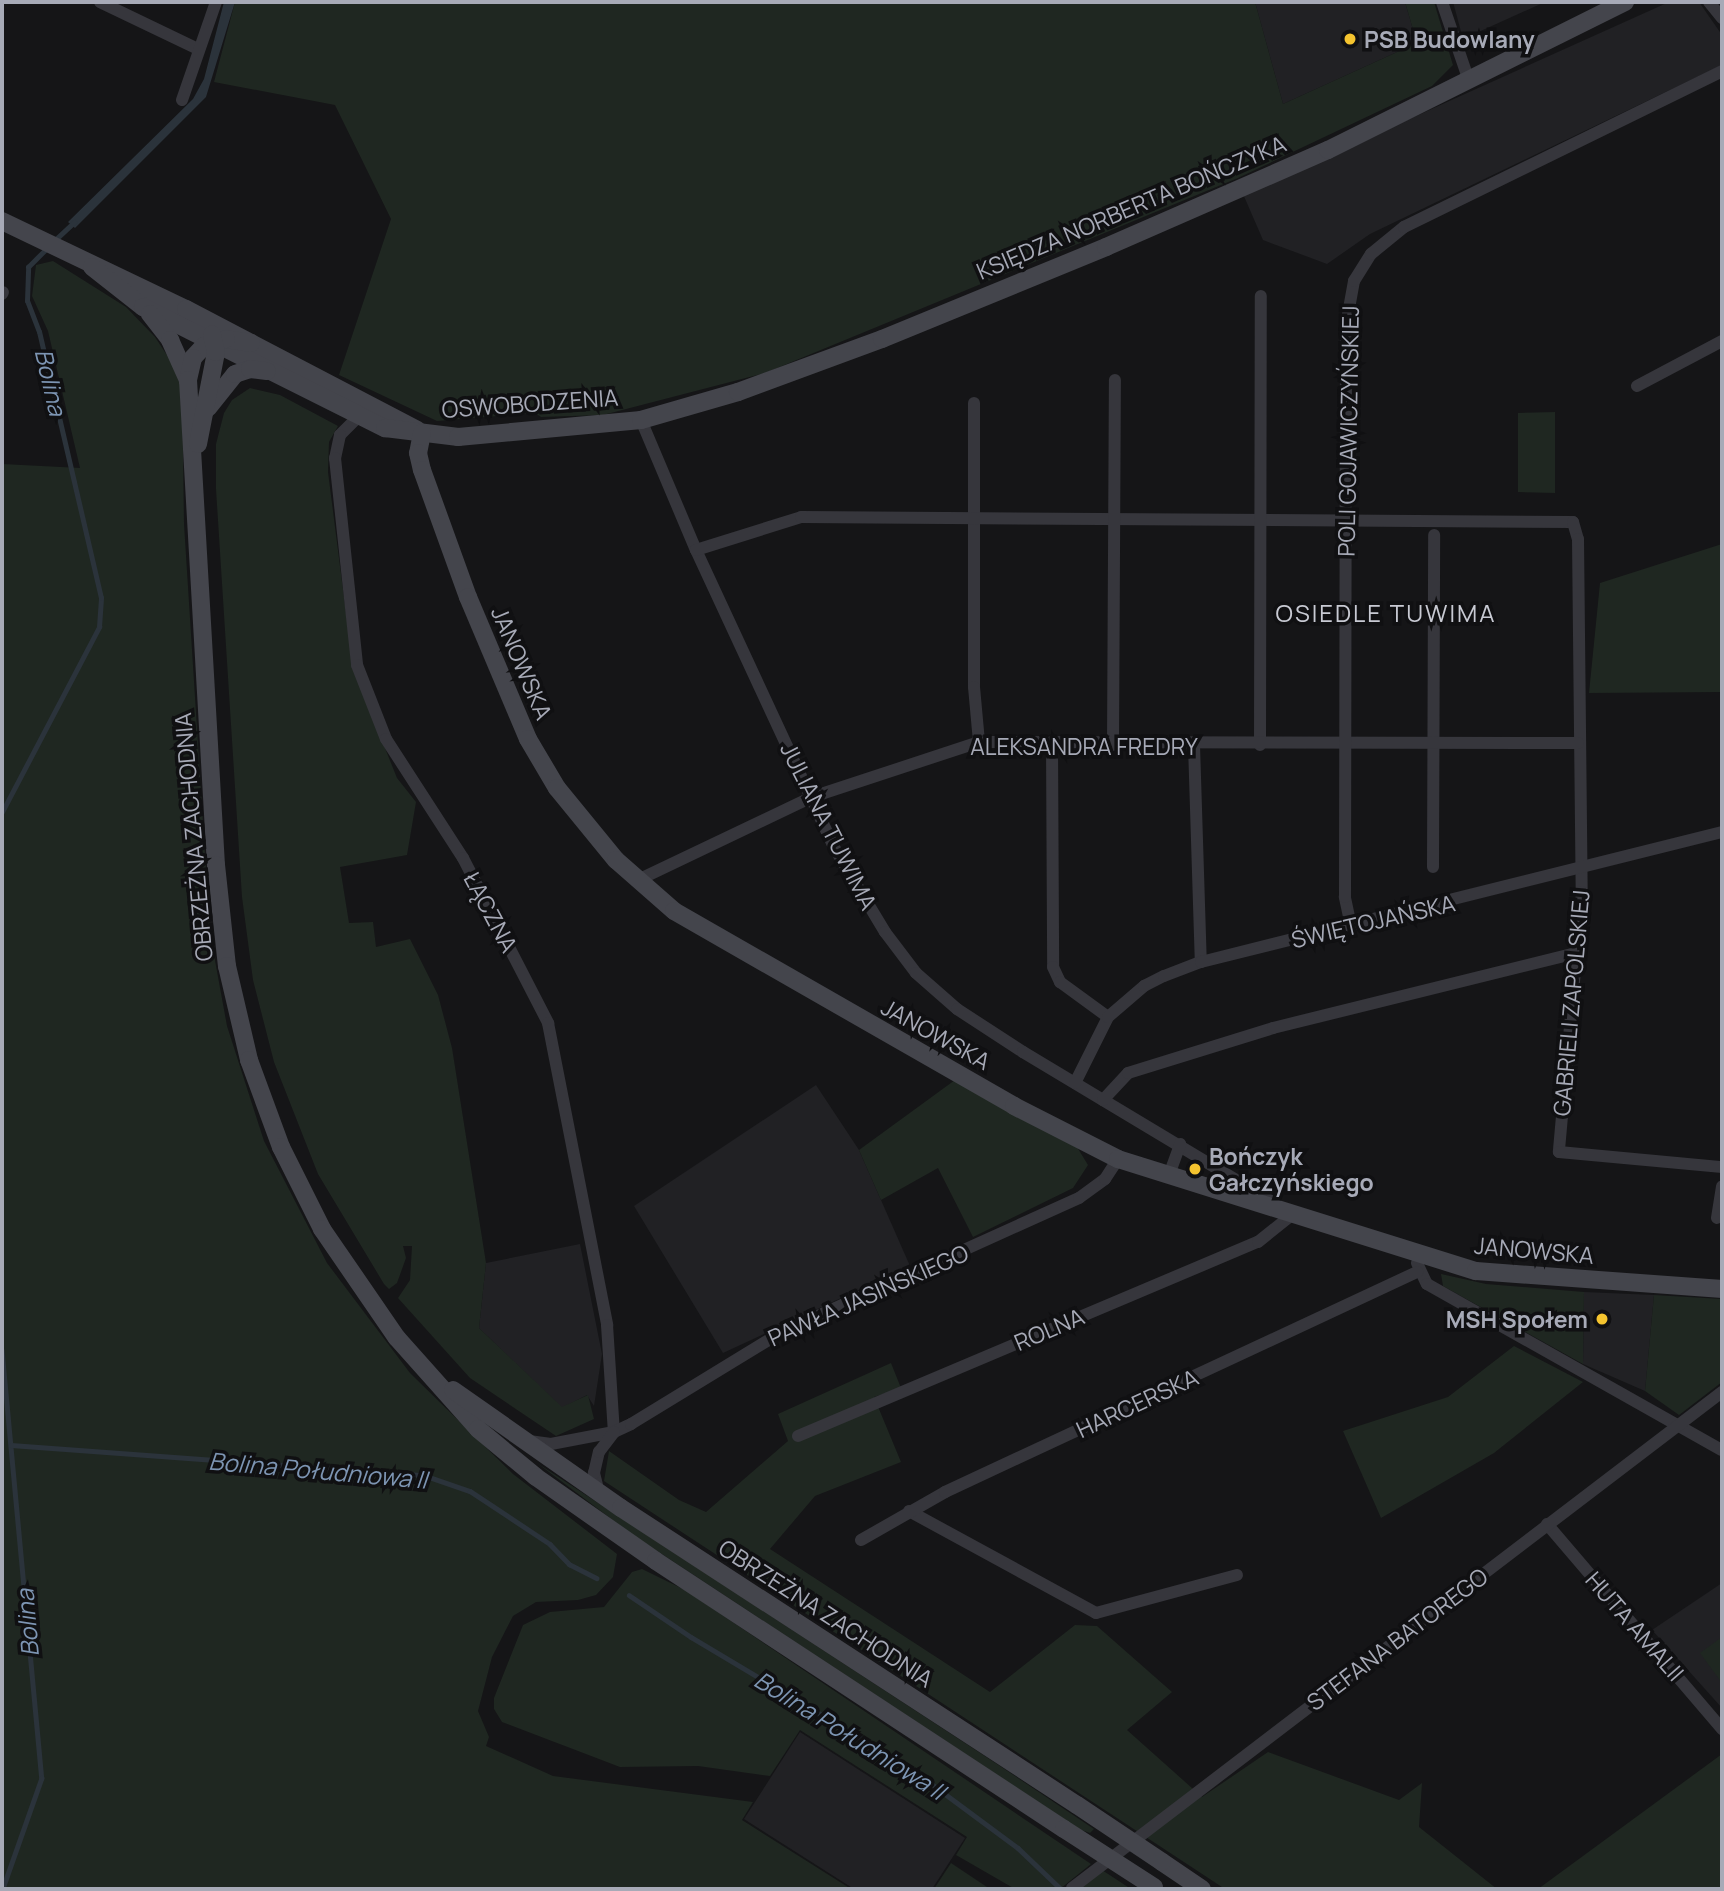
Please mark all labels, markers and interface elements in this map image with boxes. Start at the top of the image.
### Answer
place label: PSB Budowlany [1364,25,1535,53]
marker: PSB Budowlany [1342,31,1358,47]
street label: KSIĘDZA NORBERTA BOŃCZYKA [972,129,1290,285]
street label: POLI GOJAWICZYŃSKIEJ [1332,305,1364,557]
water label: Bolina [29,346,73,418]
street label: OSWOBODZENIA [441,383,619,423]
district label: OSIEDLE TUWIMA [1277,599,1495,627]
street label: JANOWSKA [486,602,558,724]
street label: OBRZEŻNA ZACHODNIA [168,711,218,963]
street label: ALEKSANDRA FREDRY [970,732,1198,760]
street label: JULIANA TUWIMA [775,738,883,914]
street label: ŁĄCZNA [458,867,524,957]
street label: ŚWIĘTOJAŃSKA [1288,889,1458,953]
street label: GABRIELI ZAPOLSKIEJ [1547,889,1595,1117]
street label: JANOWSKA [877,993,995,1075]
place label: Bończyk Gałczyńskiego [1209,1142,1374,1196]
marker: Bończyk Gałczyńskiego [1187,1161,1203,1177]
street label: JANOWSKA [1473,1231,1595,1269]
street label: PAWŁA JASIŃSKIEGO [764,1238,972,1352]
street label: ROLNA [1010,1302,1088,1356]
place label: MSH Społem [1446,1305,1588,1333]
marker: MSH Społem [1594,1311,1610,1327]
street label: HARCERSKA [1072,1363,1202,1443]
water label: Bolina Południowa II [208,1446,428,1494]
street label: OBRZEŻNA ZACHODNIA [714,1533,938,1693]
street label: STEFANA BATOREGO [1301,1562,1493,1716]
street label: HUTA AMALII [1580,1566,1690,1686]
water label: Bolina [10,1588,44,1658]
water label: Bolina Południowa II [749,1665,951,1805]

